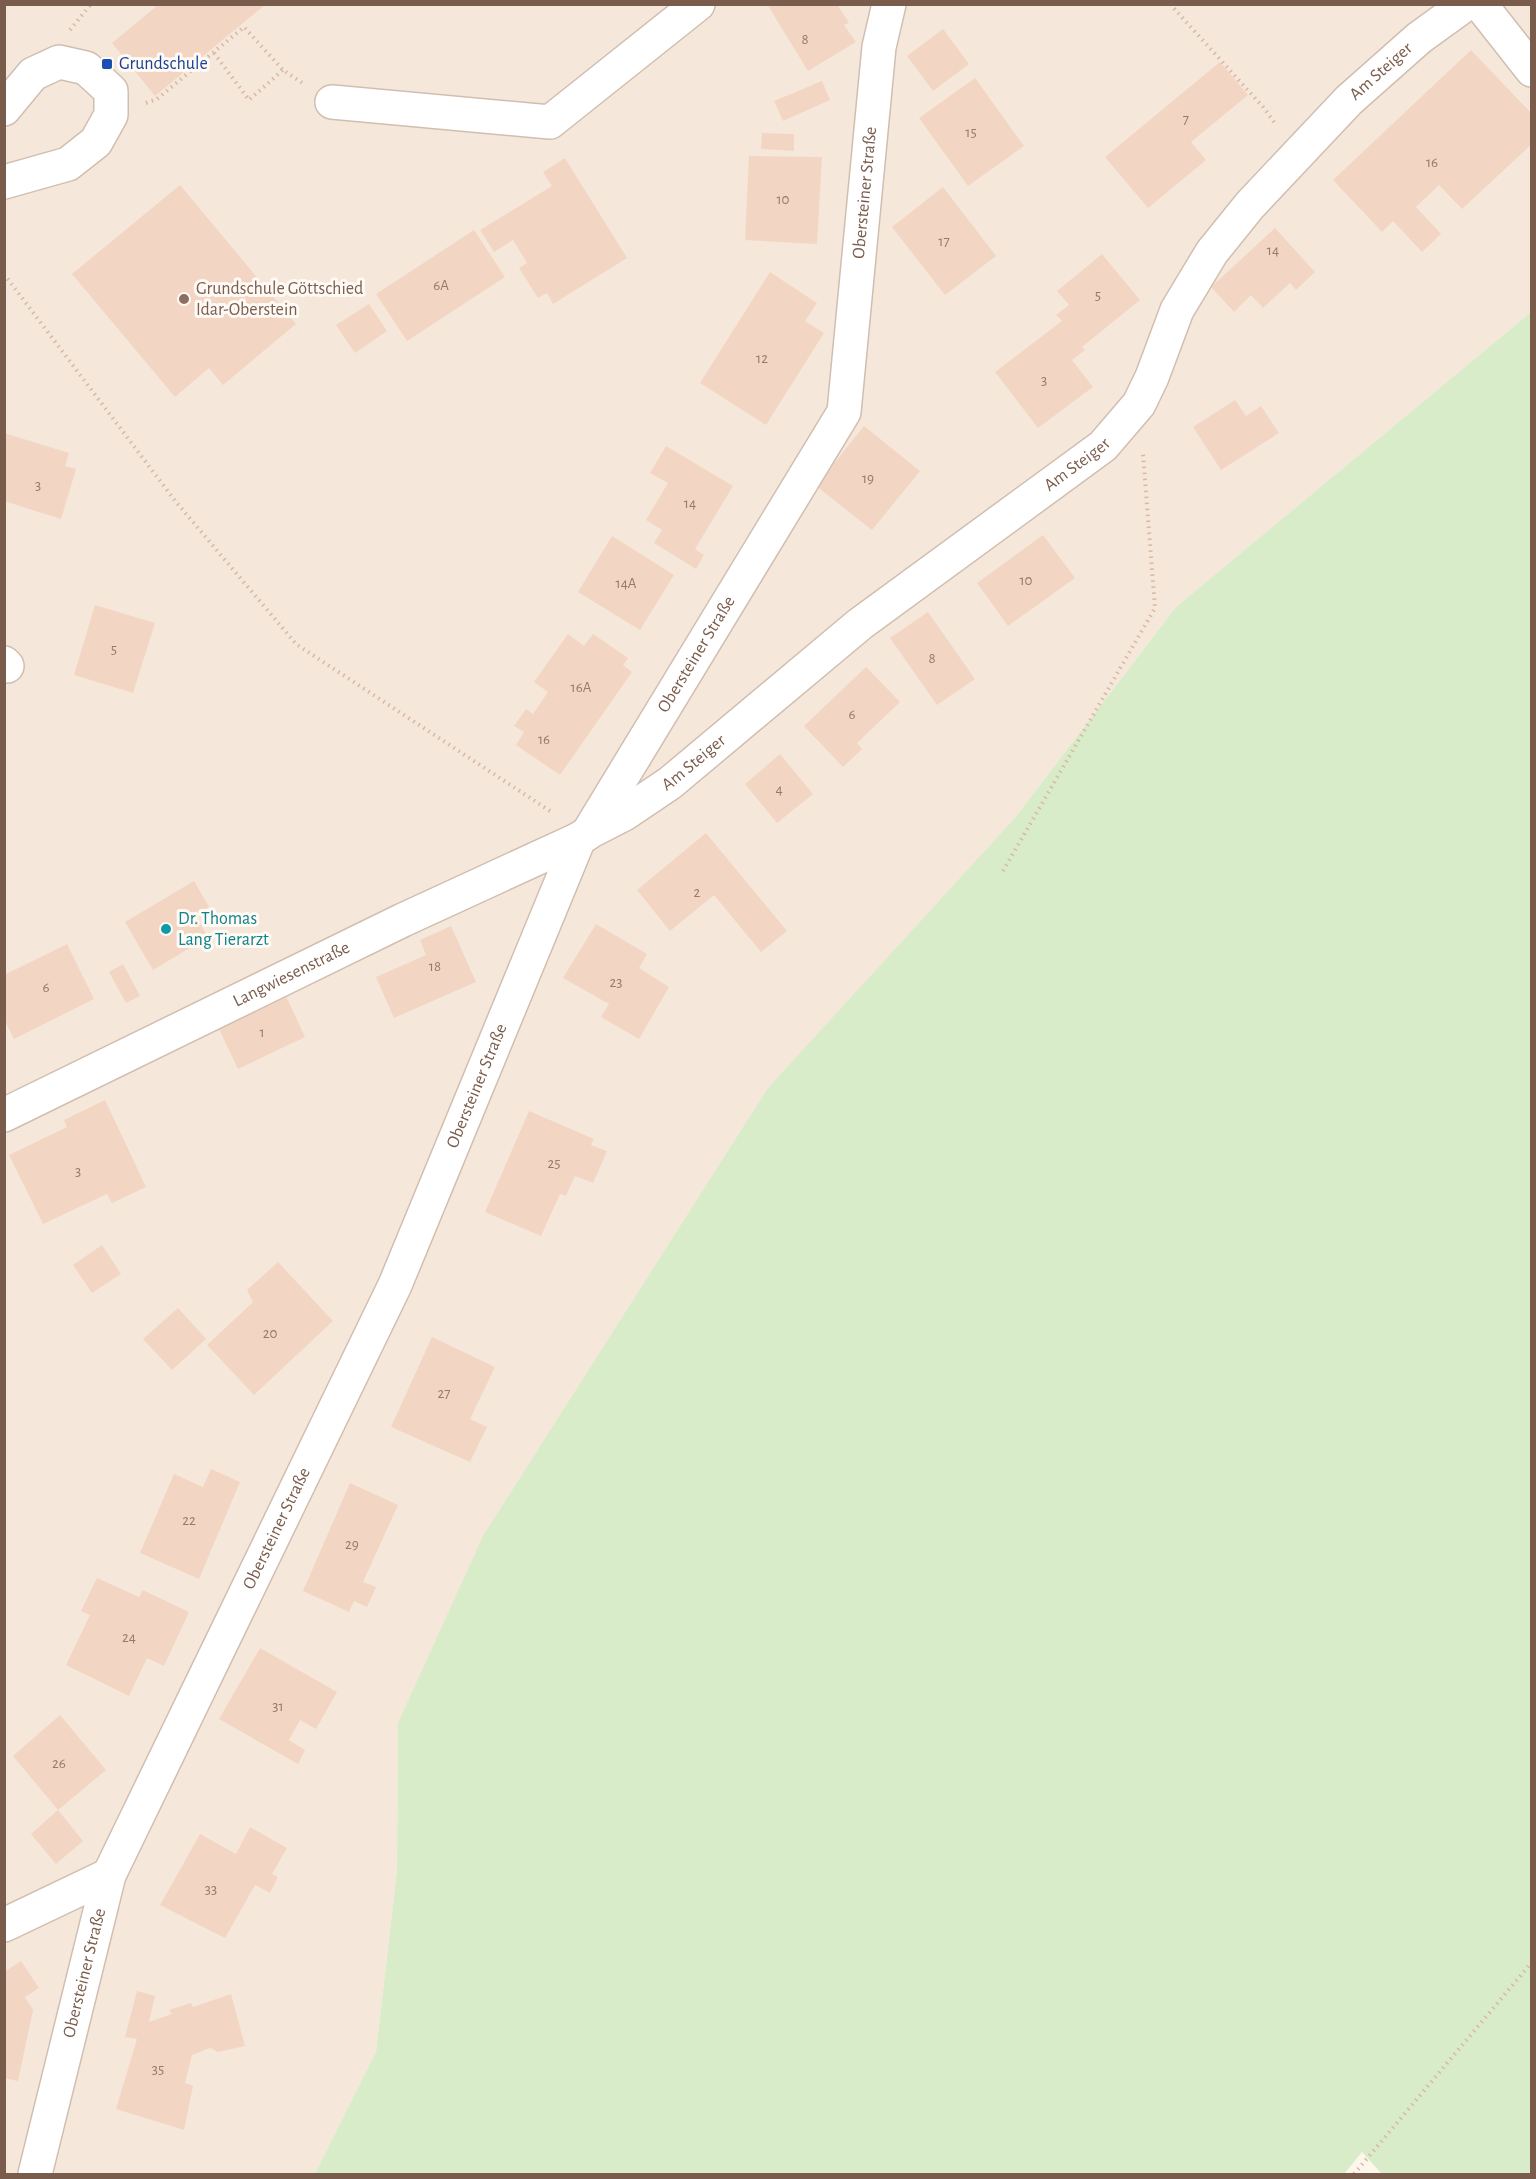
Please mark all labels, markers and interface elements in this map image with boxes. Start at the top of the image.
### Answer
house number: 8 [801,32,809,47]
street label: Am Steiger [1346,39,1416,104]
place label: Grundschule [119,55,208,73]
marker: Grundschule [100,57,114,71]
house number: 7 [1183,112,1189,127]
house number: 15 [965,125,977,140]
street label: Obersteiner Straße [850,126,880,260]
house number: 16 [1426,155,1438,170]
house number: 10 [776,192,790,207]
house number: 17 [938,234,950,249]
house number: 14 [1267,243,1279,258]
house number: 6A [433,278,449,293]
place label: Grundschule Göttschied Idar-Oberstein [196,280,363,319]
house number: 5 [1095,288,1101,303]
marker: Grundschule Göttschied Idar-Oberstein [177,292,191,306]
house number: 12 [756,351,768,366]
house number: 3 [1041,373,1047,388]
street label: Am Steiger [1041,435,1114,495]
house number: 19 [862,471,874,486]
house number: 3 [35,478,41,493]
house number: 14 [684,496,696,511]
house number: 10 [1019,573,1033,588]
house number: 14A [615,576,637,591]
street label: Obersteiner Straße [654,593,739,716]
house number: 5 [111,642,117,657]
house number: 8 [928,651,936,666]
house number: 16A [571,680,592,695]
house number: 6 [848,707,856,722]
street label: Am Steiger [659,731,729,795]
house number: 16 [538,732,550,747]
house number: 4 [775,782,783,797]
house number: 2 [694,885,701,900]
place label: Dr. Thomas Lang Tierarzt [178,910,269,949]
marker: Dr. Thomas Lang Tierarzt [159,922,173,936]
street label: Langwiesenstraße [230,938,353,1011]
house number: 18 [429,959,441,974]
house number: 23 [609,975,623,990]
house number: 6 [42,980,50,995]
street label: Obersteiner Straße [444,1021,511,1151]
house number: 1 [259,1025,265,1040]
house number: 25 [547,1156,561,1171]
house number: 3 [75,1164,81,1179]
house number: 20 [263,1326,277,1341]
house number: 27 [437,1386,451,1401]
street label: Obersteiner Straße [240,1465,314,1592]
house number: 22 [182,1513,196,1528]
house number: 29 [345,1537,359,1552]
house number: 24 [122,1630,136,1645]
house number: 31 [272,1699,284,1714]
house number: 26 [52,1756,66,1771]
house number: 33 [205,1882,217,1897]
street label: Obersteiner Straße [60,1907,109,2040]
house number: 35 [152,2062,164,2077]

